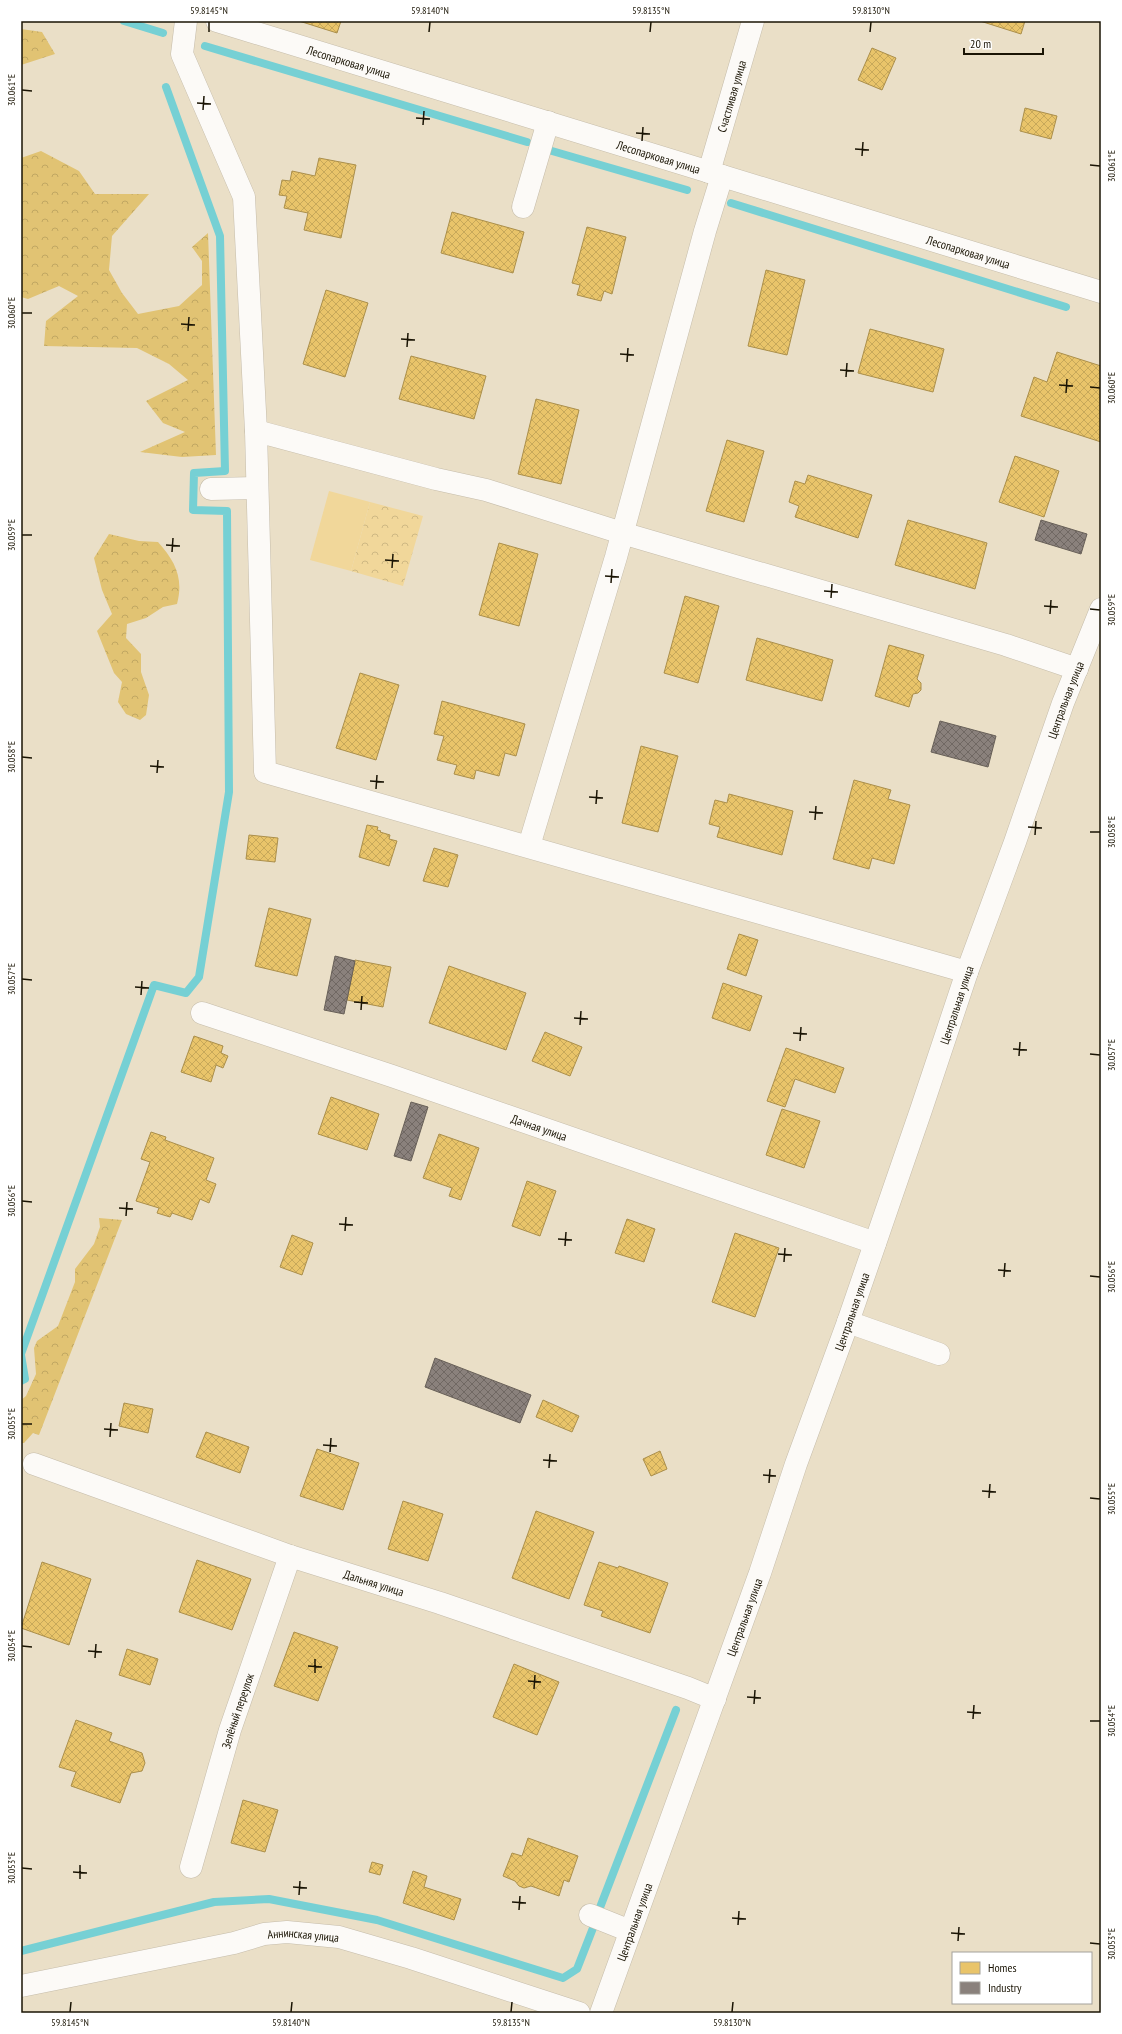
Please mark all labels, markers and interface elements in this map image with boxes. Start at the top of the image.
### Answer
text: 59.8145°N [190,4,228,17]
text: 59.8140°N [411,4,449,17]
text: 59.8135°N [632,4,670,17]
text: 59.8130°N [852,4,890,17]
scale bar [964,30,1043,56]
text: 20 m [970,36,991,51]
street label: Лесопарковая улица [304,41,393,81]
street label: Счастливая улица [713,58,749,134]
text: 30.061°E [5,74,18,106]
street label: Лесопарковая улица [614,136,702,176]
text: 30.061°E [1105,150,1118,182]
street label: Лесопарковая улица [924,231,1012,271]
text: 30.060°E [5,297,18,329]
text: 30.060°E [1105,372,1118,404]
text: 30.059°E [5,519,18,551]
text: 30.059°E [1105,594,1118,626]
street label: Центральная улица [1044,659,1087,740]
text: 30.058°E [5,741,18,773]
text: 30.058°E [1105,816,1118,848]
text: 30.057°E [5,963,18,995]
street label: Центральная улица [936,963,976,1046]
text: 30.057°E [1105,1039,1118,1071]
street label: Дачная улица [509,1110,569,1144]
text: 30.056°E [5,1185,18,1217]
text: 30.056°E [1105,1261,1118,1293]
street label: Центральная улица [831,1270,872,1353]
text: 30.055°E [5,1408,18,1440]
text: 30.055°E [1105,1483,1118,1515]
street label: Дальняя улица [342,1566,406,1599]
street label: Центральная улица [723,1576,765,1658]
text: 30.054°E [5,1630,18,1662]
street label: Зелёный переулок [218,1671,257,1750]
text: 30.054°E [1105,1705,1118,1737]
text: 30.053°E [5,1852,18,1884]
street label: Центральная улица [613,1881,655,1963]
street label: Аннинская улица [267,1924,340,1944]
text: 30.053°E [1105,1928,1118,1960]
legend [952,1952,1092,2004]
text: Homes [988,1960,1016,1975]
text: Industry [988,1980,1022,1995]
text: 59.8145°N [51,2016,89,2029]
text: 59.8140°N [272,2016,310,2029]
text: 59.8135°N [492,2016,530,2029]
text: 59.8130°N [713,2016,751,2029]

